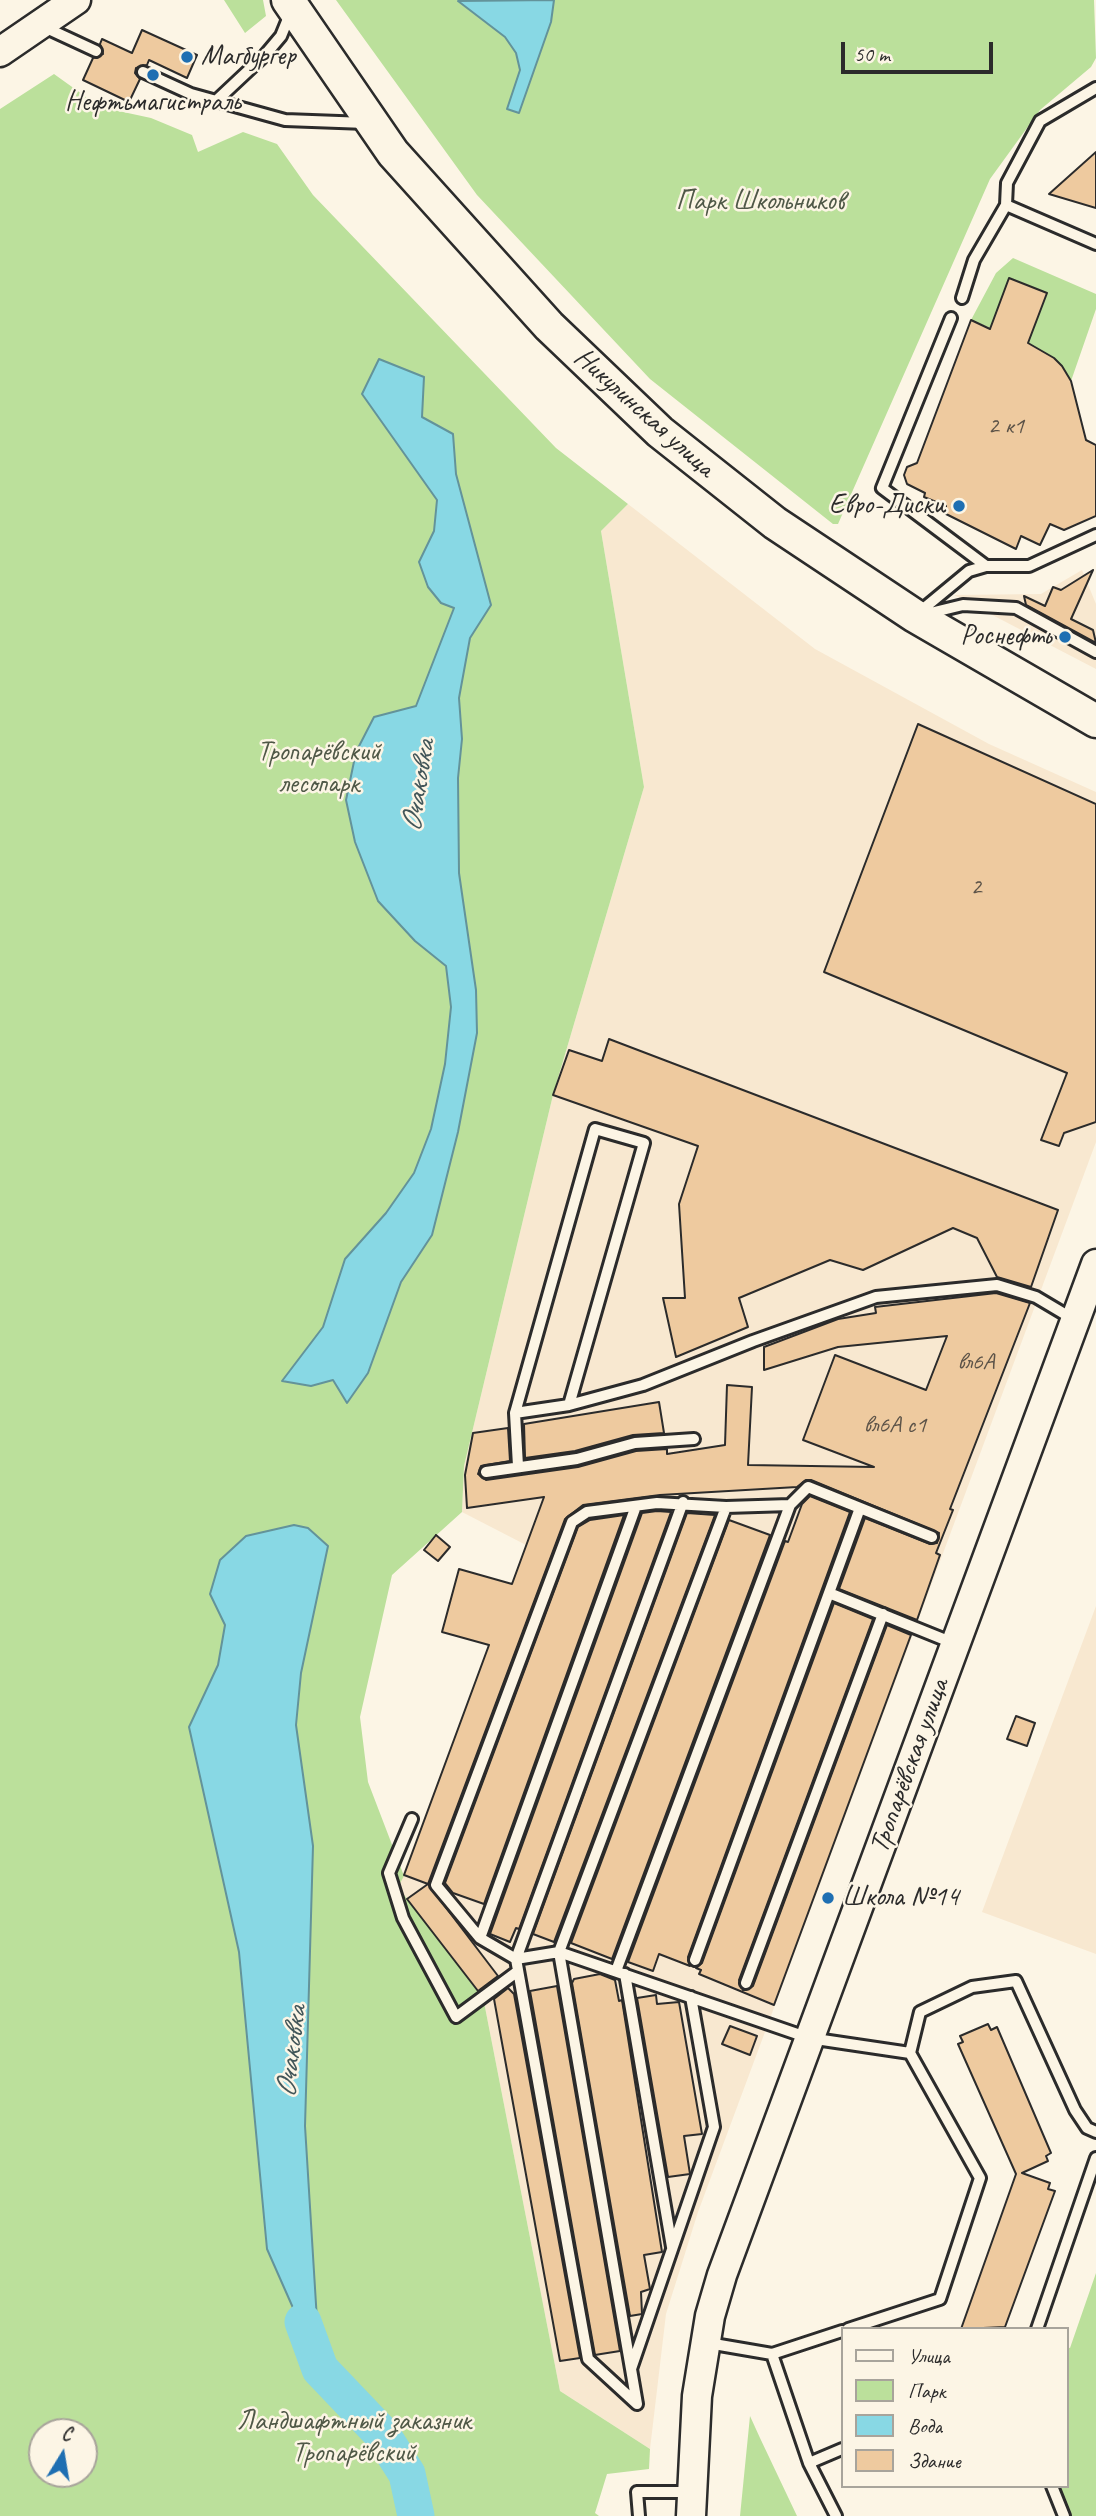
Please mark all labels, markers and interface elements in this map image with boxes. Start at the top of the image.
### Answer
scale bar [844,28,996,72]
place label: Магбургер [201,40,296,74]
text: 50 m [854,41,890,67]
marker: Магбургер [179,49,195,65]
marker: Нефтьмагистраль [145,67,161,83]
place label: Нефтьмагистраль [65,86,241,120]
park label: Парк Школьников [676,185,844,219]
street label: Никулинская улица [567,341,721,485]
house number: 2 к1 [988,413,1024,441]
place label: Евро-Диски [829,489,945,523]
marker: Евро-Диски [951,498,967,514]
place label: Роснефть [960,620,1051,654]
marker: Роснефть [1057,629,1073,645]
park label: Тропарёвский лесопарк [257,736,381,802]
water label: Очаковка [394,738,444,834]
house number: 2 [971,874,981,902]
house number: вл6А [957,1349,995,1377]
house number: вл6А с1 [864,1412,926,1440]
street label: Тропарёвская улица [863,1674,957,1858]
place label: Школа №14 [842,1881,959,1915]
marker: Школа №14 [820,1890,836,1906]
water label: Очаковка [269,2004,315,2100]
legend [841,2327,1068,2488]
text: Улица [908,2343,950,2369]
text: Парк [908,2378,945,2404]
park label: Ландшафтный заказник Тропарёвский [237,2405,471,2471]
text: Вода [908,2413,942,2439]
north arrow [28,2418,98,2488]
text: С [60,2422,74,2447]
text: Здание [908,2448,961,2474]

